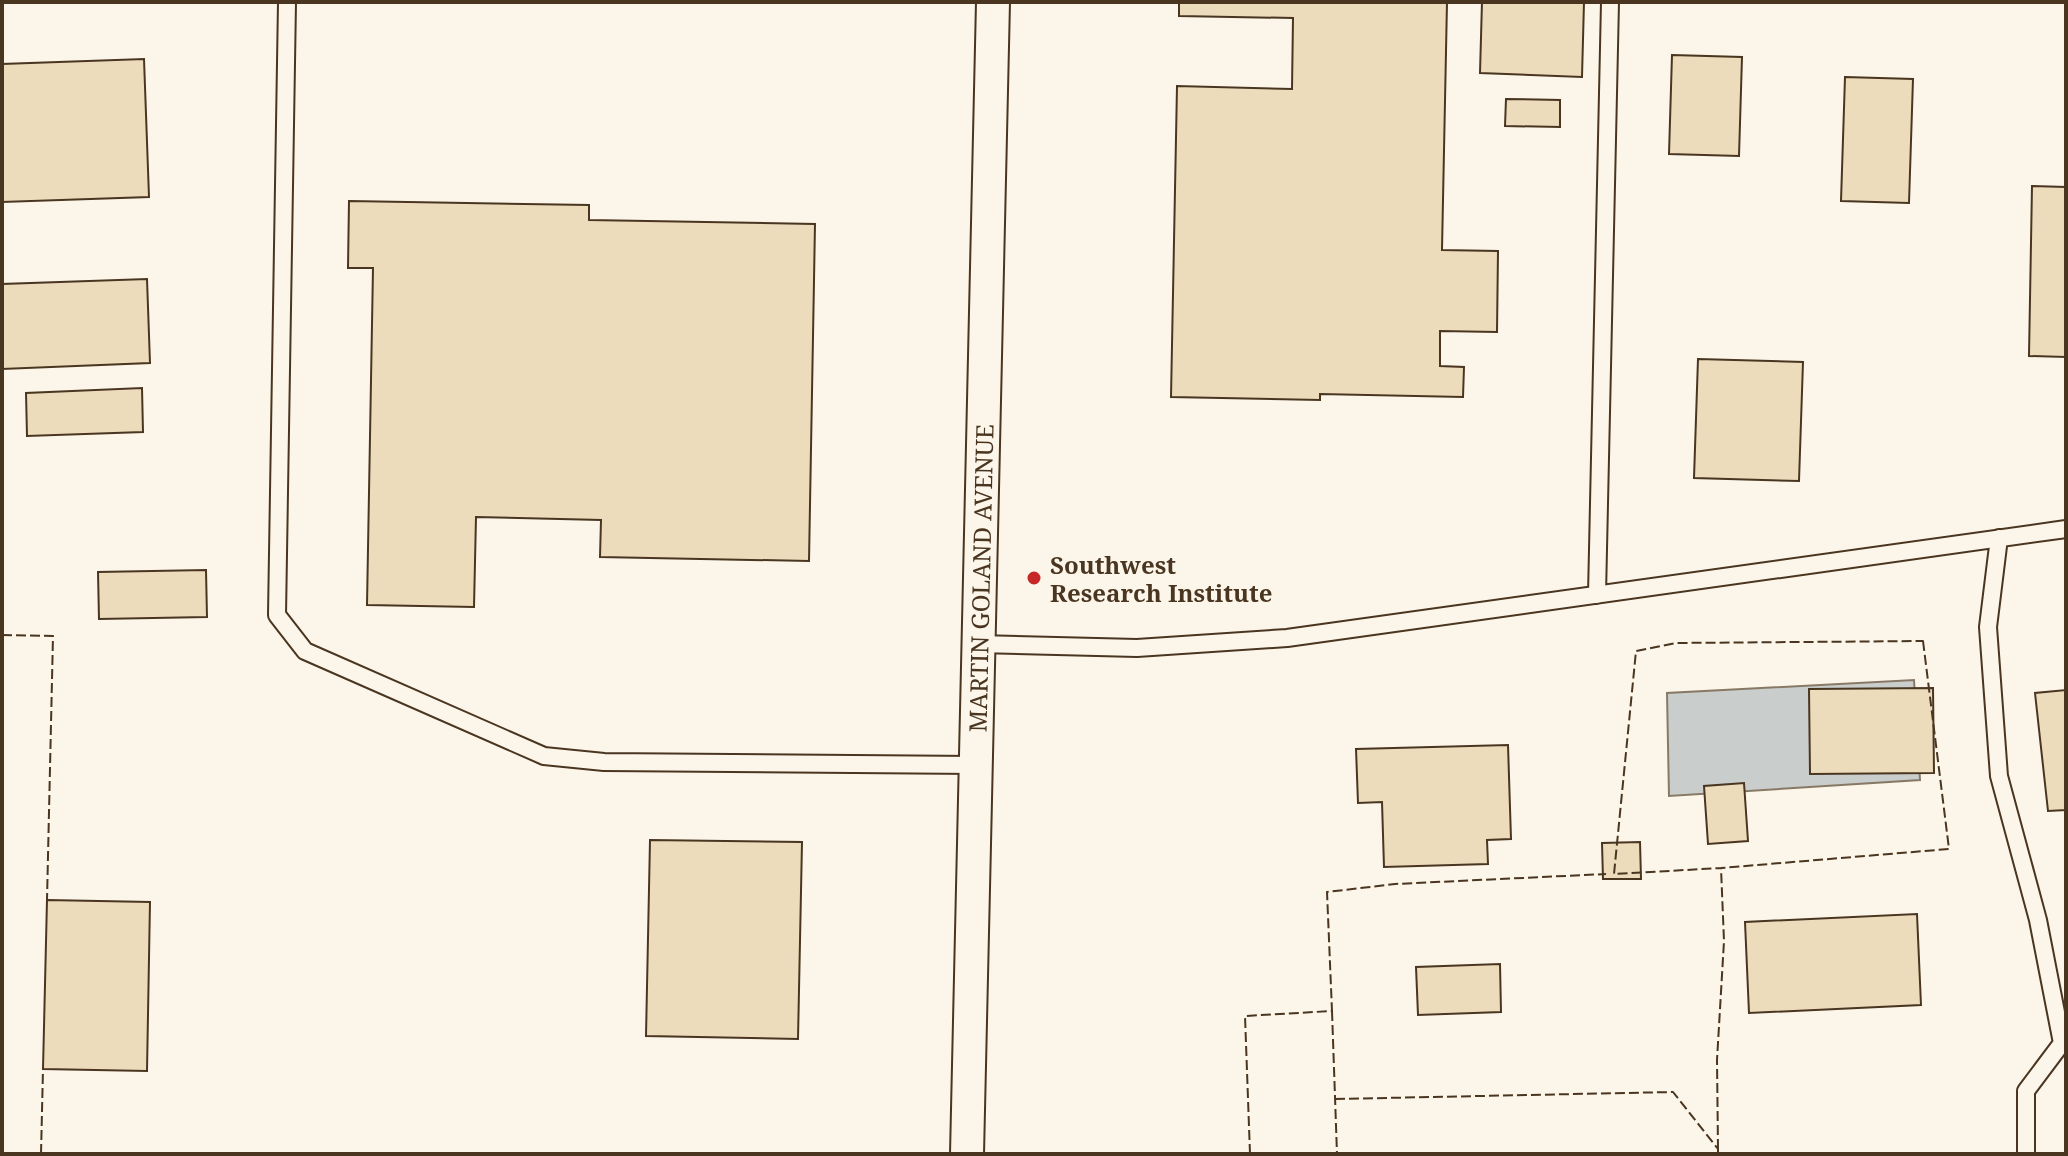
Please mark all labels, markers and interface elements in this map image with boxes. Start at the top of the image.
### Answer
street label: MARTIN GOLAND AVENUE [960,424,1000,733]
place label: Southwest Research Institute [1050,548,1272,609]
marker: Southwest Research Institute [1025,569,1043,587]

